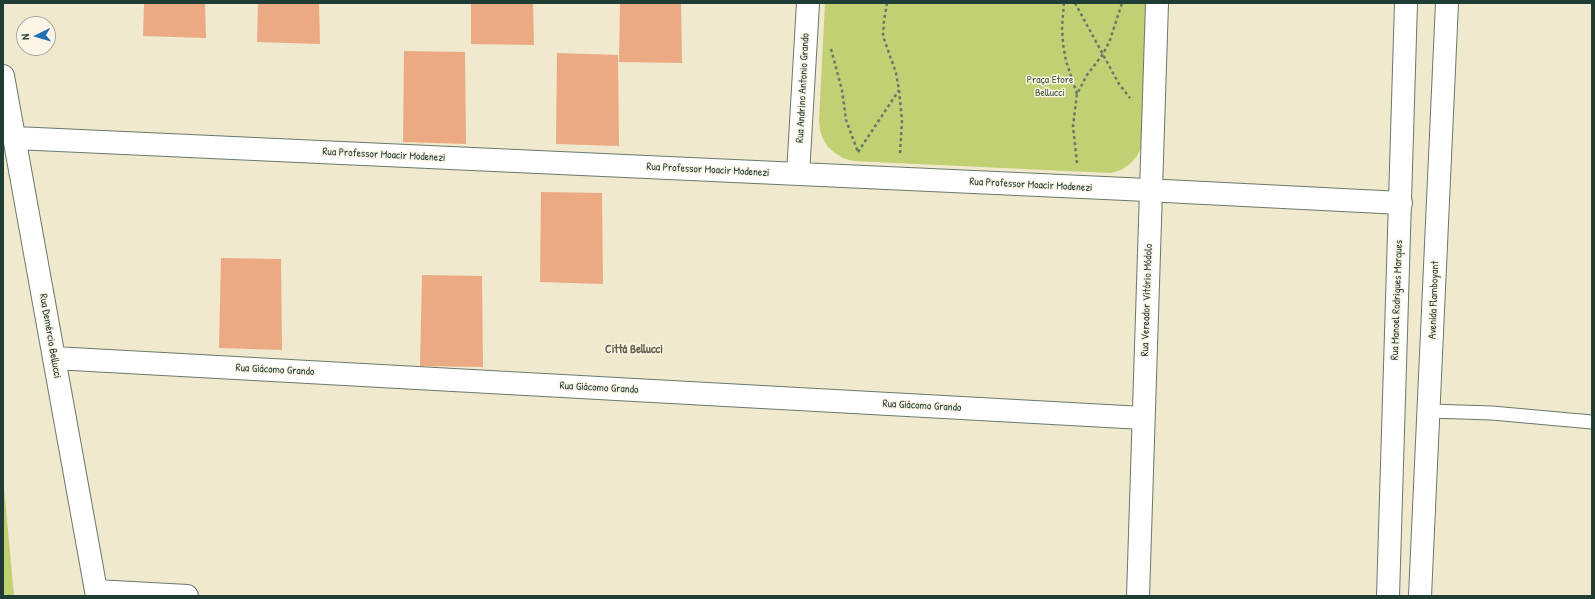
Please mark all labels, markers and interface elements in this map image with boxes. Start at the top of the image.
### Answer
north arrow [16,16,56,56]
text: N [18,33,32,40]
street label: Rua Andrino Antonio Grando [794,33,812,143]
park label: Praça Etore Bellucci [1027,73,1073,99]
street label: Rua Professor Moacir Modenezi [322,145,446,165]
street label: Rua Professor Moacir Modenezi [646,160,770,180]
street label: Rua Professor Moacir Modenezi [969,175,1093,195]
street label: Rua Manoel Rodrigues Marques [1388,240,1406,360]
street label: Rua Vereador Vitório Módolo [1138,243,1156,357]
street label: Avenida Flamboyant [1426,261,1442,339]
street label: Rua Demércio Bellucci [36,293,64,379]
district label: Cittá Bellucci [605,343,663,357]
street label: Rua Giácomo Grando [235,361,315,379]
street label: Rua Giácomo Grando [559,379,639,397]
street label: Rua Giácomo Grando [882,397,962,415]

